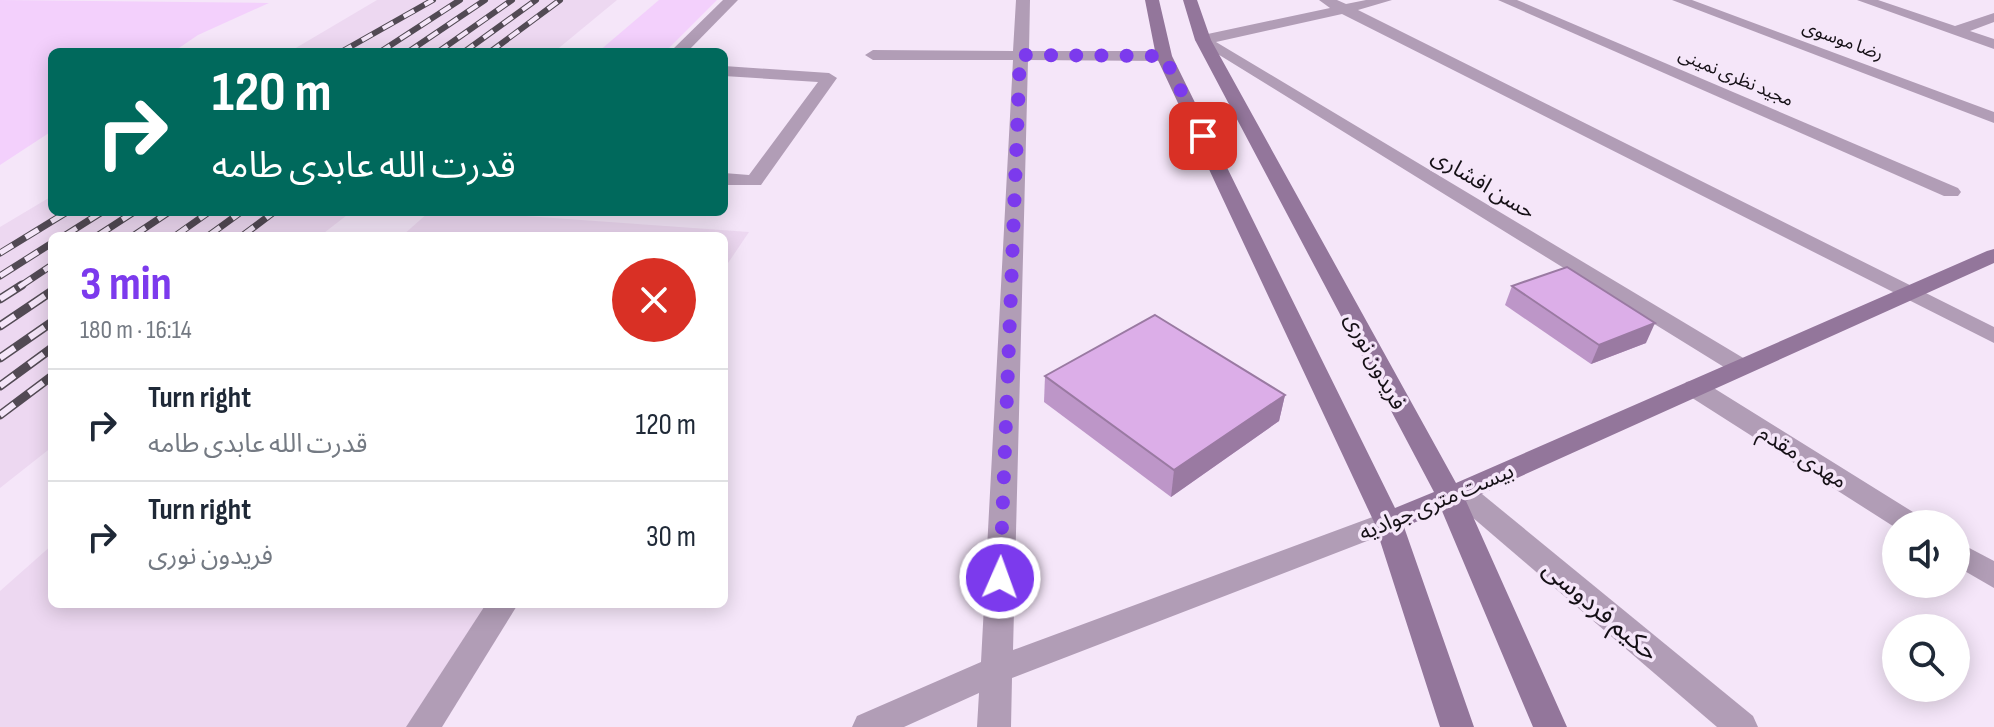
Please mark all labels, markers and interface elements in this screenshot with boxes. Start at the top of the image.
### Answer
street label: رضا موسوی [1799,16,1886,65]
street label: مجید نظری نمینی [1675,44,1796,111]
text: 120 m [212,60,332,127]
icon: right [80,80,184,184]
pin [1169,102,1237,170]
icon: arrive [1181,114,1225,158]
street label: حسن افشاری [1426,143,1540,226]
text: قدرت الله عابدی طامه [212,145,516,188]
text: 3 min [80,256,172,313]
button: close [612,258,696,342]
street label: فریدون نوری [1338,309,1411,415]
text: 180 m · 16:14 [80,315,192,346]
text: Turn right [148,380,251,416]
icon: right [80,403,124,447]
text: 120 m [635,407,696,443]
street label: مهدی مقدم [1752,419,1852,497]
text: قدرت الله عابدی طامه [148,429,367,460]
street label: بیست متری جوادیه [1355,458,1518,547]
text: Turn right [148,492,251,528]
map controls [1882,510,1970,702]
button: sound [1882,510,1970,598]
icon: right [80,515,124,559]
text: 30 m [646,519,696,555]
position arrow [958,536,1042,620]
text: فریدون نوری [148,541,273,572]
street label: حکیم فردوسی [1534,554,1664,671]
button: search [1882,614,1970,702]

